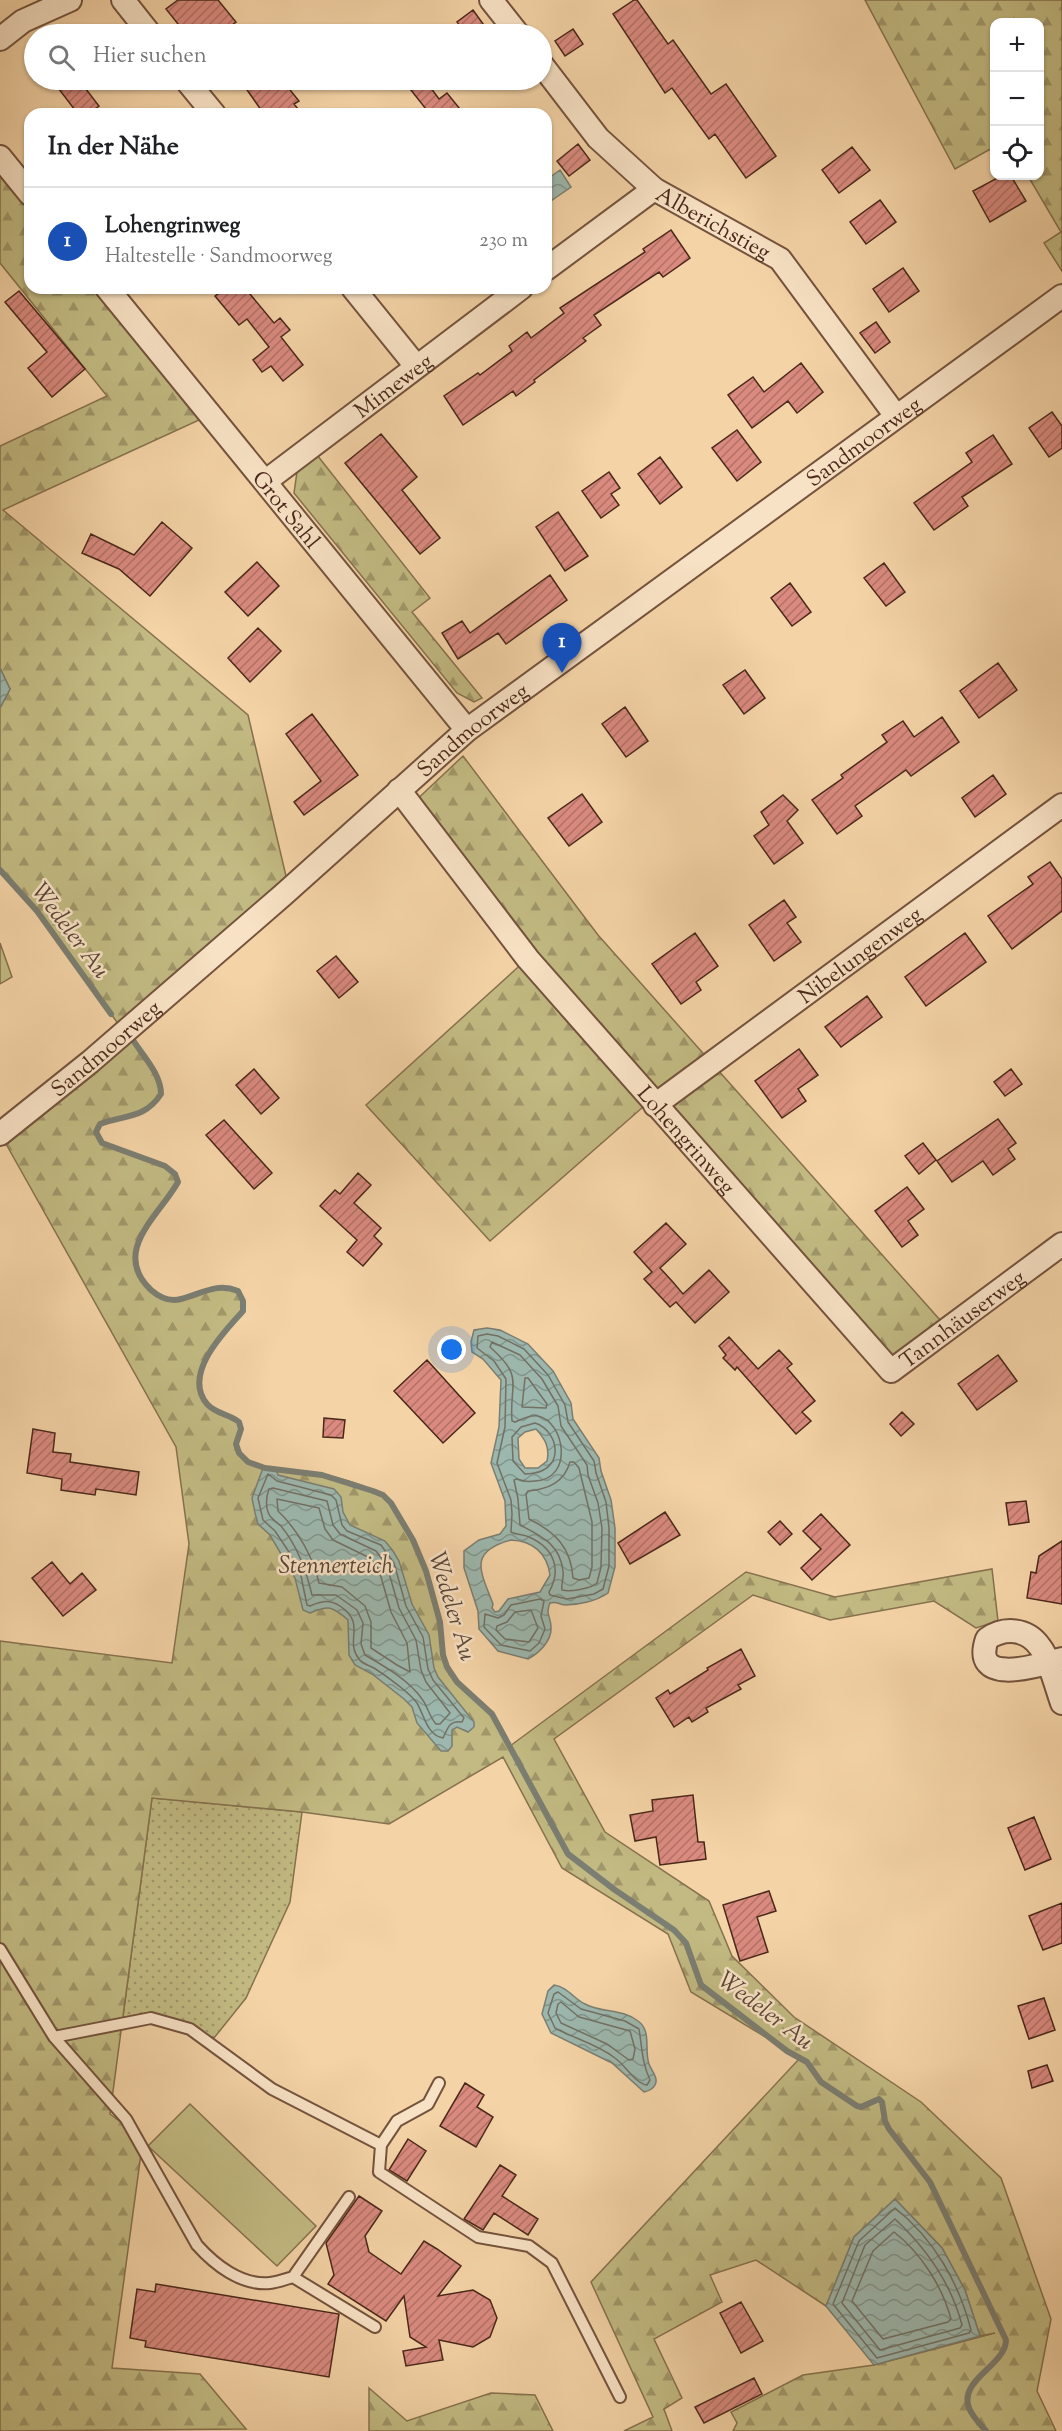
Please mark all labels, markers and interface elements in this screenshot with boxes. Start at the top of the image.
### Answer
map controls [990,18,1044,180]
button: + [990,18,1044,72]
search box [24,24,552,90]
icon: search [45,41,78,74]
text: Hier suchen [93,41,207,73]
button: − [990,72,1044,126]
button: locate [990,126,1044,180]
text: In der Nähe [48,129,179,166]
street label: Alberichstieg [649,180,776,270]
text: Lohengrinweg [105,211,240,243]
text: 1 [64,227,71,256]
text: 230 m [479,227,528,256]
text: Haltestelle · Sandmoorweg [105,243,333,272]
street label: Mimeweg [349,347,441,428]
street label: Sandmoorweg [801,390,929,496]
street label: Grot Sahl [243,465,326,557]
pin: 1 [542,624,582,673]
street label: Sandmoorweg [411,677,537,787]
water label: Wedeler Au [22,876,117,987]
street label: Nibelungenweg [792,900,930,1013]
street label: Sandmoorweg [45,994,170,1106]
street label: Lohengrinweg [628,1080,742,1203]
street label: Tannhäuserweg [894,1263,1033,1378]
your location [437,1335,466,1364]
water label: Wedeler Au [418,1548,484,1666]
water label: Stennerteich [279,1550,394,1584]
water label: Wedeler Au [710,1964,820,2059]

